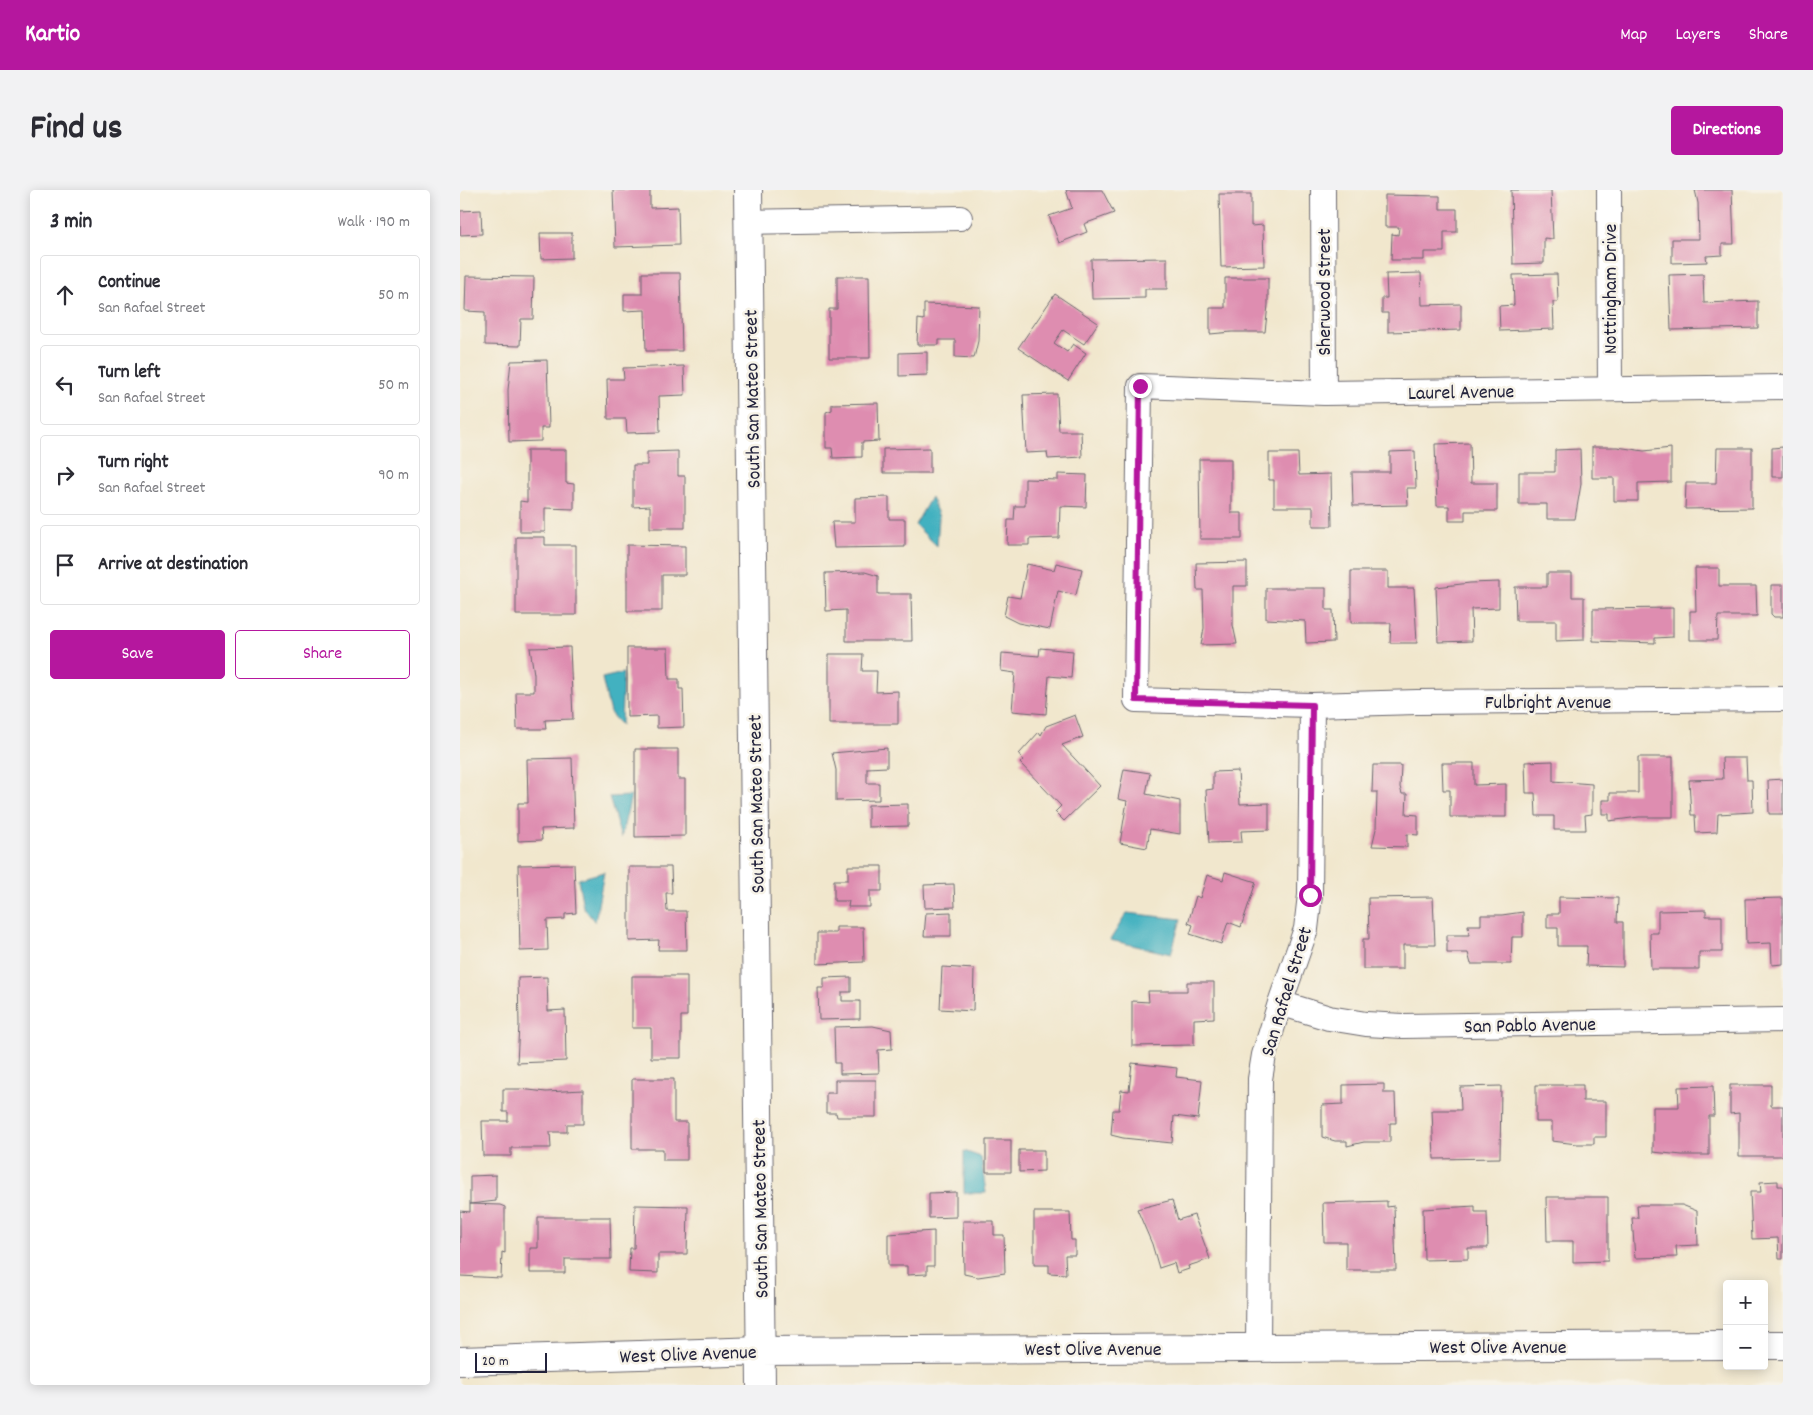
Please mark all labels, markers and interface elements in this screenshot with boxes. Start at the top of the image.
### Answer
text: Kartio [25,18,80,52]
text: Map [1620,23,1647,48]
text: Layers [1675,23,1721,48]
text: Share [1749,23,1788,48]
text: Find us [30,105,122,155]
button: Directions [1671,106,1783,155]
text: 3 min [50,208,92,238]
text: Walk · 190 m [338,211,410,234]
street label: Nottingham Drive [1598,224,1626,354]
street label: Sherwood Street [1312,228,1340,356]
text: Continue [98,270,160,297]
icon: ahead [51,281,79,309]
text: 50 m [378,284,409,307]
text: San Rafael Street [98,297,205,320]
street label: South San Mateo Street [738,309,770,489]
text: Turn left [98,360,161,387]
icon: left [51,371,79,399]
text: 50 m [378,374,409,397]
route end [1129,375,1152,398]
street label: Laurel Avenue [1408,379,1515,409]
text: San Rafael Street [98,387,205,410]
text: Turn right [98,450,169,477]
icon: right [51,461,79,489]
text: 90 m [378,464,409,487]
text: San Rafael Street [98,477,205,500]
icon: arrive [51,551,79,579]
text: Arrive at destination [98,552,248,579]
button: Save [50,630,225,679]
button: Share [235,630,410,679]
street label: Fulbright Avenue [1485,690,1612,718]
street label: South San Mateo Street [742,714,774,894]
route start [1299,884,1322,907]
street label: San Rafael Street [1255,924,1321,1060]
street label: San Pablo Avenue [1464,1012,1597,1042]
street label: South San Mateo Street [746,1119,778,1299]
map controls [1723,1280,1768,1370]
button: + [1723,1280,1768,1325]
button: − [1723,1325,1768,1370]
street label: West Olive Avenue [1430,1335,1567,1363]
street label: West Olive Avenue [1025,1337,1162,1365]
street label: West Olive Avenue [619,1340,757,1372]
scale bar [475,1350,548,1373]
text: 20 m [482,1352,509,1372]

